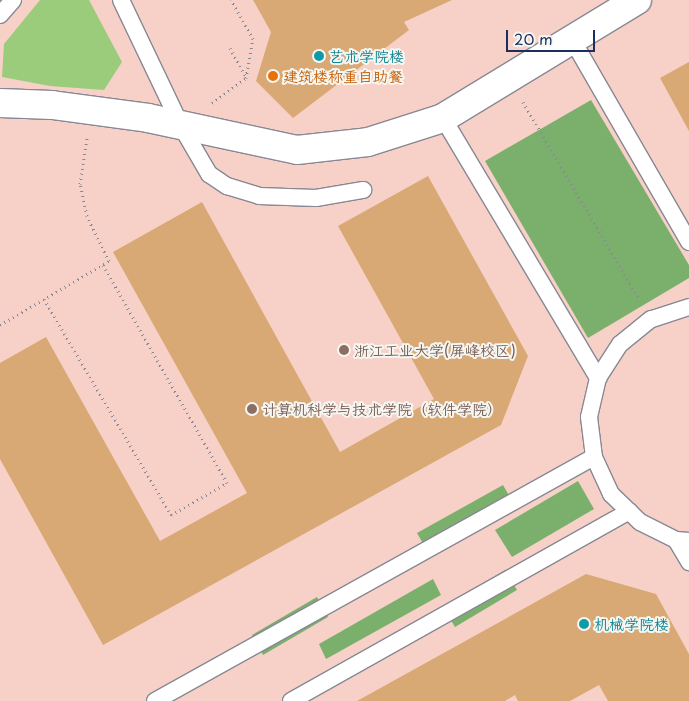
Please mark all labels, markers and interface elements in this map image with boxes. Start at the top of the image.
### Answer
scale bar [509,20,598,52]
text: 20 m [514,27,553,50]
place label: 艺术学院楼 [329,47,404,65]
marker: 艺术学院楼 [313,50,325,62]
place label: 建筑楼称重自助餐 [283,67,403,85]
marker: 建筑楼称重自助餐 [267,70,279,82]
place label: 浙江工业大学(屏峰校区) [354,341,516,359]
marker: 浙江工业大学(屏峰校区) [338,344,350,356]
place label: 计算机科学与技术学院（软件学院） [262,400,502,418]
marker: 计算机科学与技术学院（软件学院） [246,403,258,415]
place label: 机械学院楼 [594,615,669,633]
marker: 机械学院楼 [578,618,590,630]

